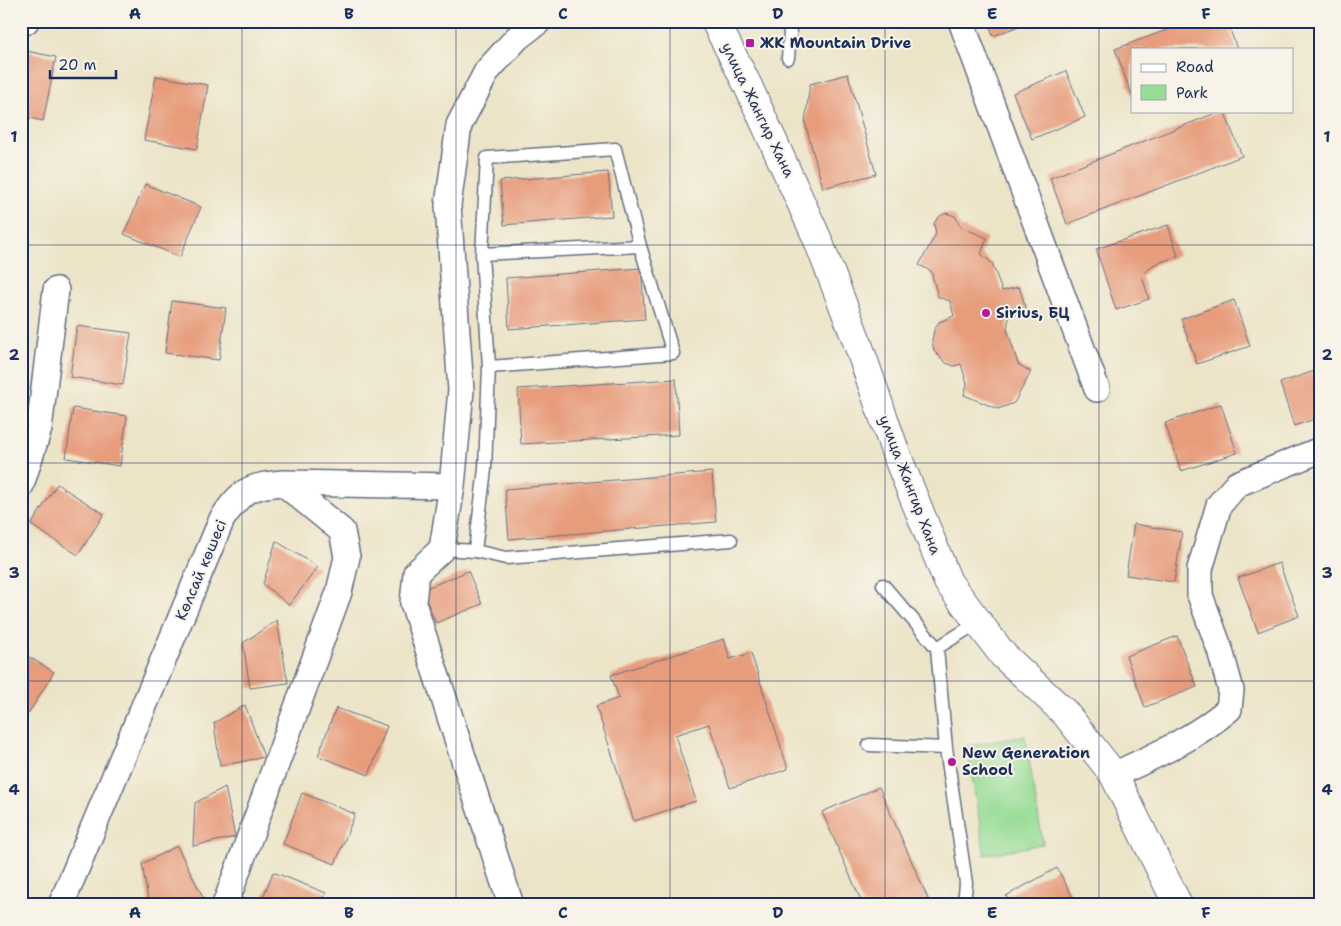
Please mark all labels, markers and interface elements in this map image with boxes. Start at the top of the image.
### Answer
text: A [129,3,141,24]
text: B [344,3,354,24]
text: C [558,3,568,24]
text: D [772,3,784,24]
text: E [987,3,997,24]
text: F [1201,3,1211,24]
place label: ЖК Mountain Drive [760,33,911,53]
marker: ЖК Mountain Drive [744,37,756,49]
street label: улица Жангир Хана [717,39,800,181]
scale bar [50,48,116,80]
legend [1131,48,1294,112]
text: 20 m [58,55,97,75]
text: Road [1176,57,1214,77]
text: Park [1176,83,1208,103]
text: 1 [10,126,18,147]
text: 1 [1323,126,1331,147]
place label: Sirius, БЦ [996,303,1069,323]
marker: Sirius, БЦ [980,307,992,319]
text: 2 [8,344,20,365]
text: 2 [1321,344,1333,365]
street label: улица Жангир Хана [874,412,946,558]
street label: Көлсай көшесі [171,517,231,623]
text: 3 [8,562,20,583]
text: 3 [1321,562,1333,583]
place label: New Generation School [962,743,1090,780]
marker: New Generation School [946,756,958,768]
text: 4 [8,779,20,800]
text: 4 [1321,779,1333,800]
text: A [129,902,141,923]
text: B [344,902,354,923]
text: C [558,902,568,923]
text: D [772,902,784,923]
text: E [987,902,997,923]
text: F [1201,902,1211,923]

